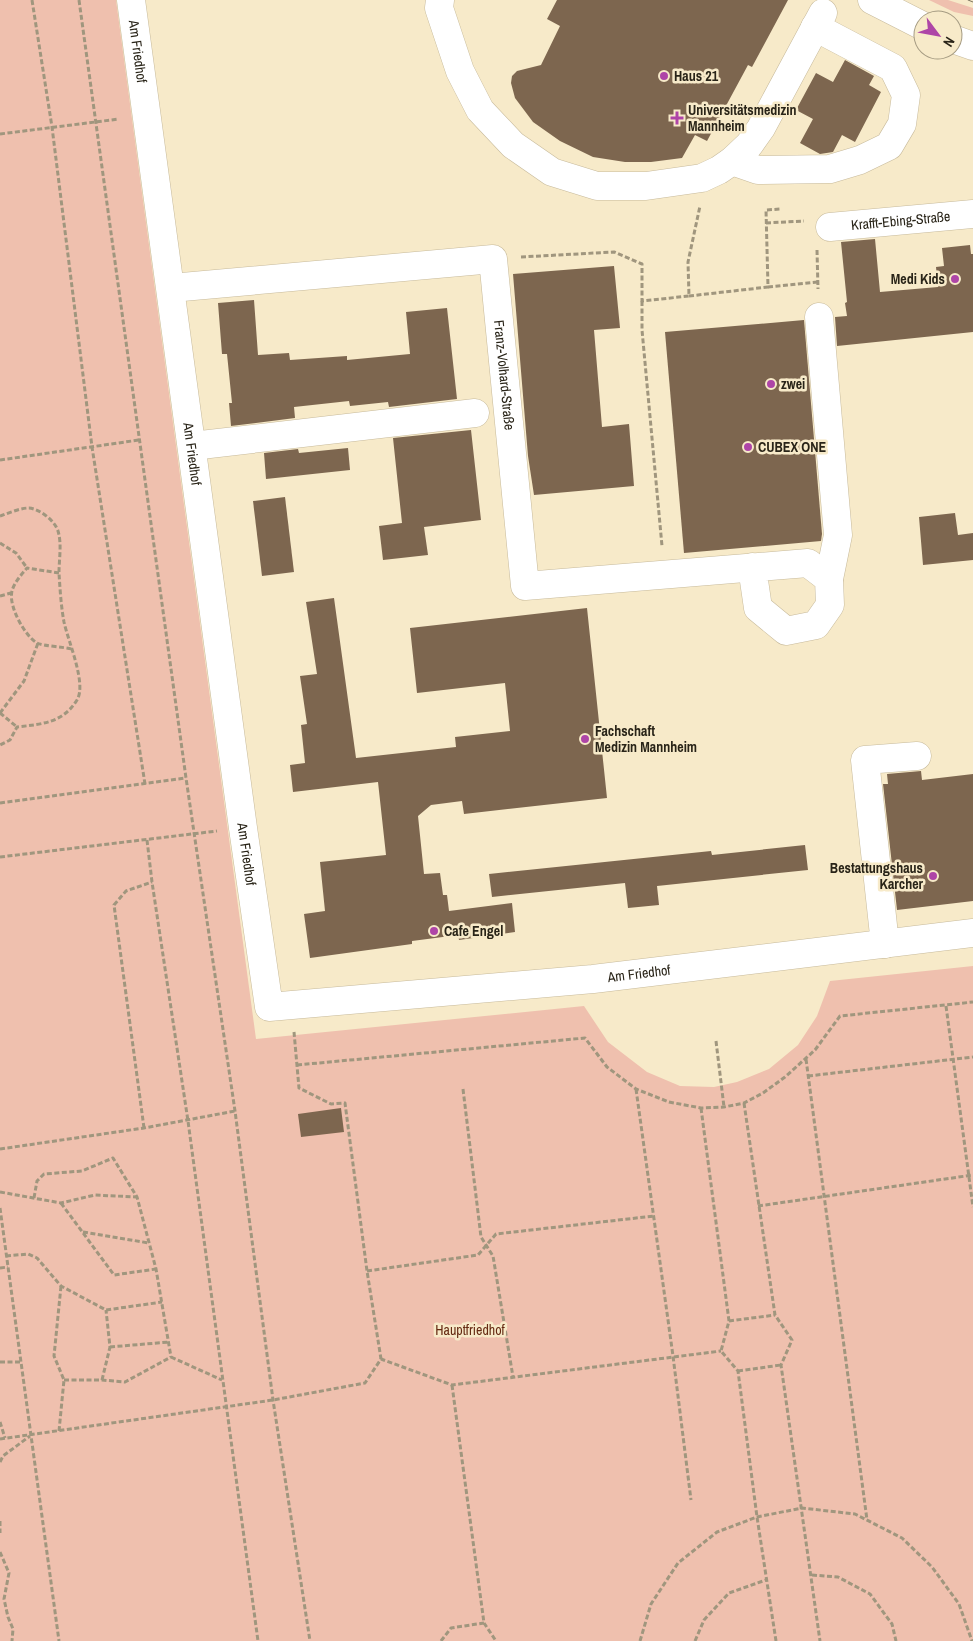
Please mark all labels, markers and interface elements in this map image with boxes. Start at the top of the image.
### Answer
north arrow [913,10,963,60]
street label: Am Friedhof [125,18,151,85]
text: N [939,34,959,50]
place label: Haus 21 [674,67,719,85]
marker: Haus 21 [658,70,670,82]
place label: Universitätsmedizin Mannheim [688,101,796,135]
marker: Universitätsmedizin Mannheim [670,111,684,125]
street label: Krafft-Ebing-Straße [850,207,951,234]
place label: Medi Kids [891,270,945,288]
marker: Medi Kids [949,273,961,285]
street label: Franz-Volhard-Straße [490,319,519,431]
place label: zwei [781,375,805,393]
marker: zwei [765,378,777,390]
street label: Am Friedhof [179,420,206,487]
place label: CUBEX ONE [758,438,827,456]
marker: CUBEX ONE [742,441,754,453]
place label: Fachschaft Medizin Mannheim [595,722,697,756]
marker: Fachschaft Medizin Mannheim [579,733,591,745]
street label: Am Friedhof [233,821,260,888]
place label: Bestattungshaus Karcher [830,859,924,893]
marker: Bestattungshaus Karcher [927,870,939,882]
place label: Cafe Engel [444,922,503,940]
marker: Cafe Engel [428,925,440,937]
street label: Am Friedhof [606,961,672,986]
park label: Hauptfriedhof [435,1321,506,1339]

